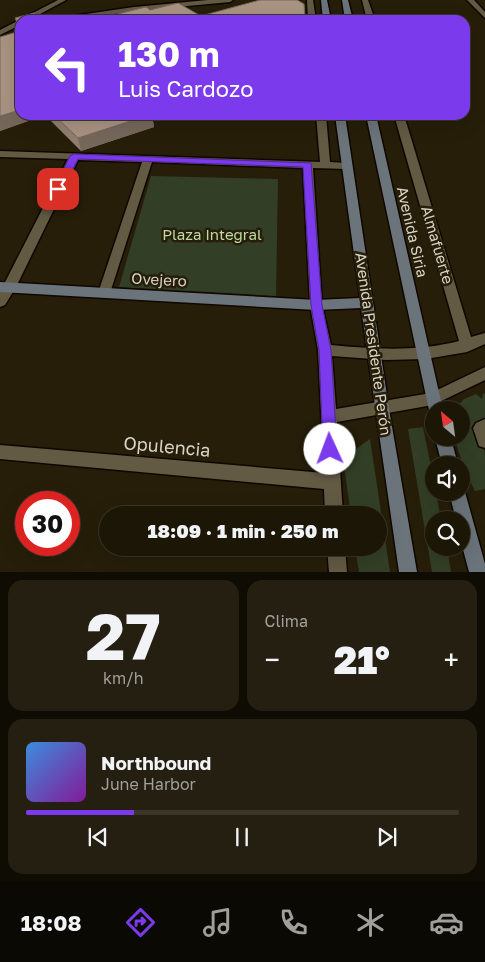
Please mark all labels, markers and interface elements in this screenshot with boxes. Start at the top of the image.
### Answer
text: 130 m [118,33,220,75]
icon: left [35,35,100,100]
text: Luis Cardozo [118,75,253,102]
pin [37,168,79,210]
icon: arrive [44,175,72,203]
street label: Avenida Siria [394,185,432,279]
street label: Almafuerte [418,204,458,286]
park label: Plaza Integral [162,225,262,243]
street label: Avenida Presidente Perón [352,251,396,437]
street label: Ovejero [131,269,187,289]
north arrow [425,401,470,446]
map controls [425,401,470,556]
position arrow [303,422,355,474]
street label: Opulencia [123,431,211,461]
button: sound [425,456,470,501]
speed limit sign: 30 [15,491,80,556]
button: search [425,511,470,556]
text: 18:09 · 1 min · 250 m [147,519,339,542]
text: 27 [86,596,161,674]
text: Clima [265,611,308,631]
text: 21° [334,637,390,682]
text: − [265,643,280,676]
text: + [444,643,459,676]
text: km/h [103,668,144,688]
text: Northbound [101,751,211,774]
text: June Harbor [101,774,196,794]
icon: previous [84,823,112,851]
icon: pause [228,823,256,851]
icon: next [373,823,401,851]
icon: directions [123,905,158,940]
icon: music [200,905,235,940]
icon: phone [276,905,311,940]
icon: climate [353,905,388,940]
icon: car [429,905,464,940]
text: 18:08 [21,909,82,936]

